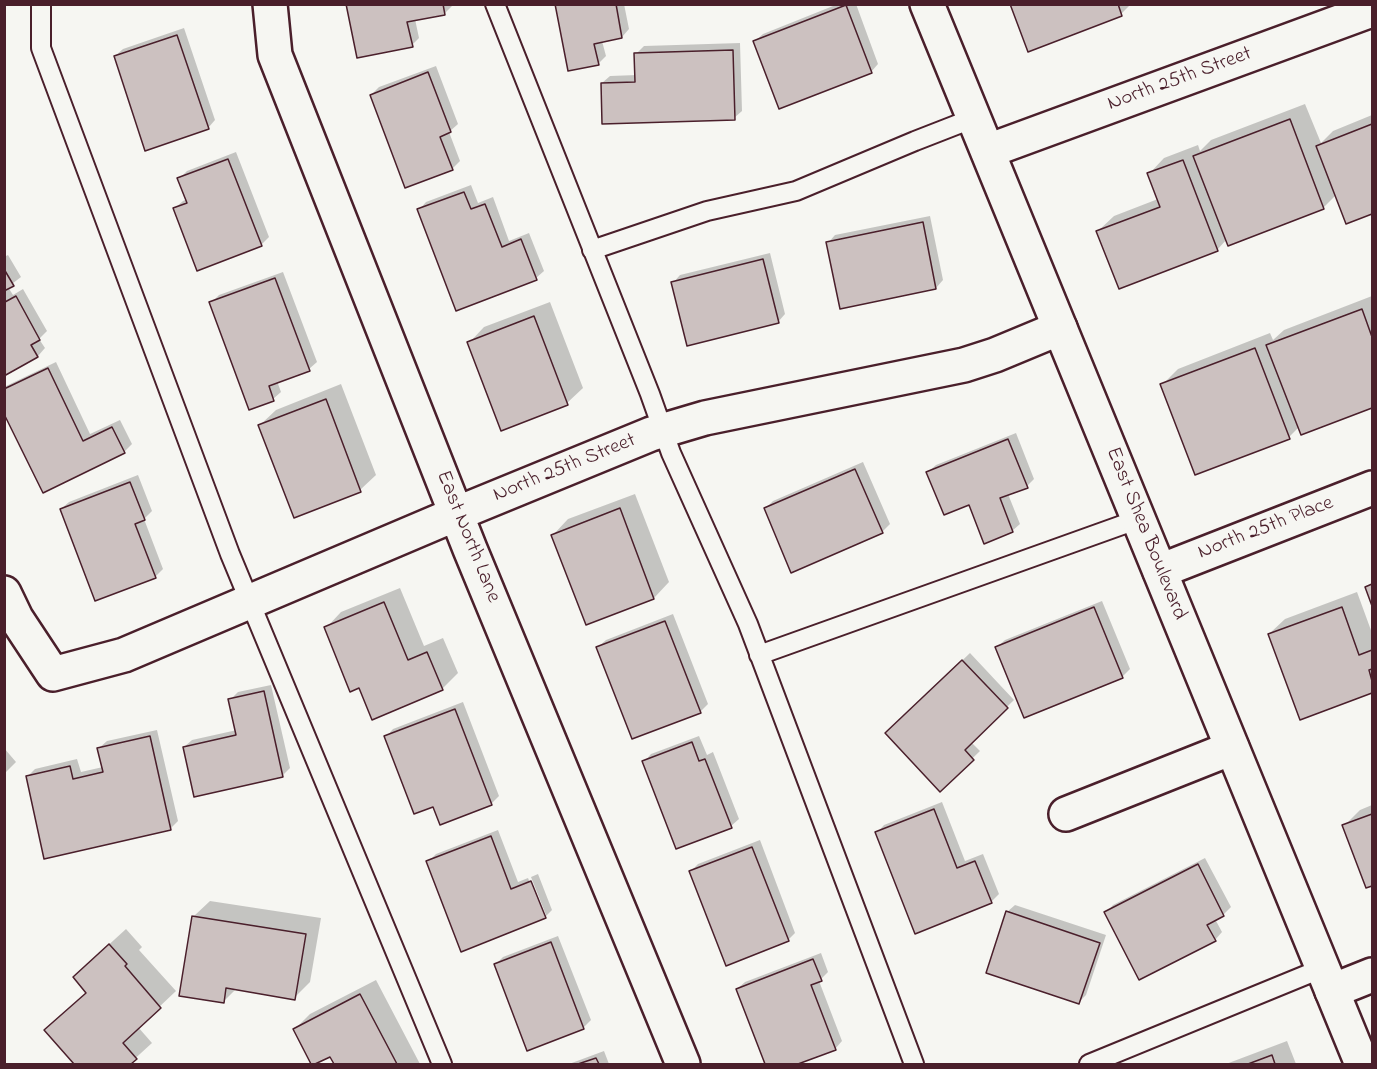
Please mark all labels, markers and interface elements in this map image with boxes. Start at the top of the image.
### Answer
street label: North 25th Street [1104,42,1256,118]
street label: North 25th Street [490,429,640,509]
street label: East Shea Boulevard [1099,444,1191,624]
street label: East North Lane [429,467,505,607]
street label: North 25th Place [1195,492,1337,566]

